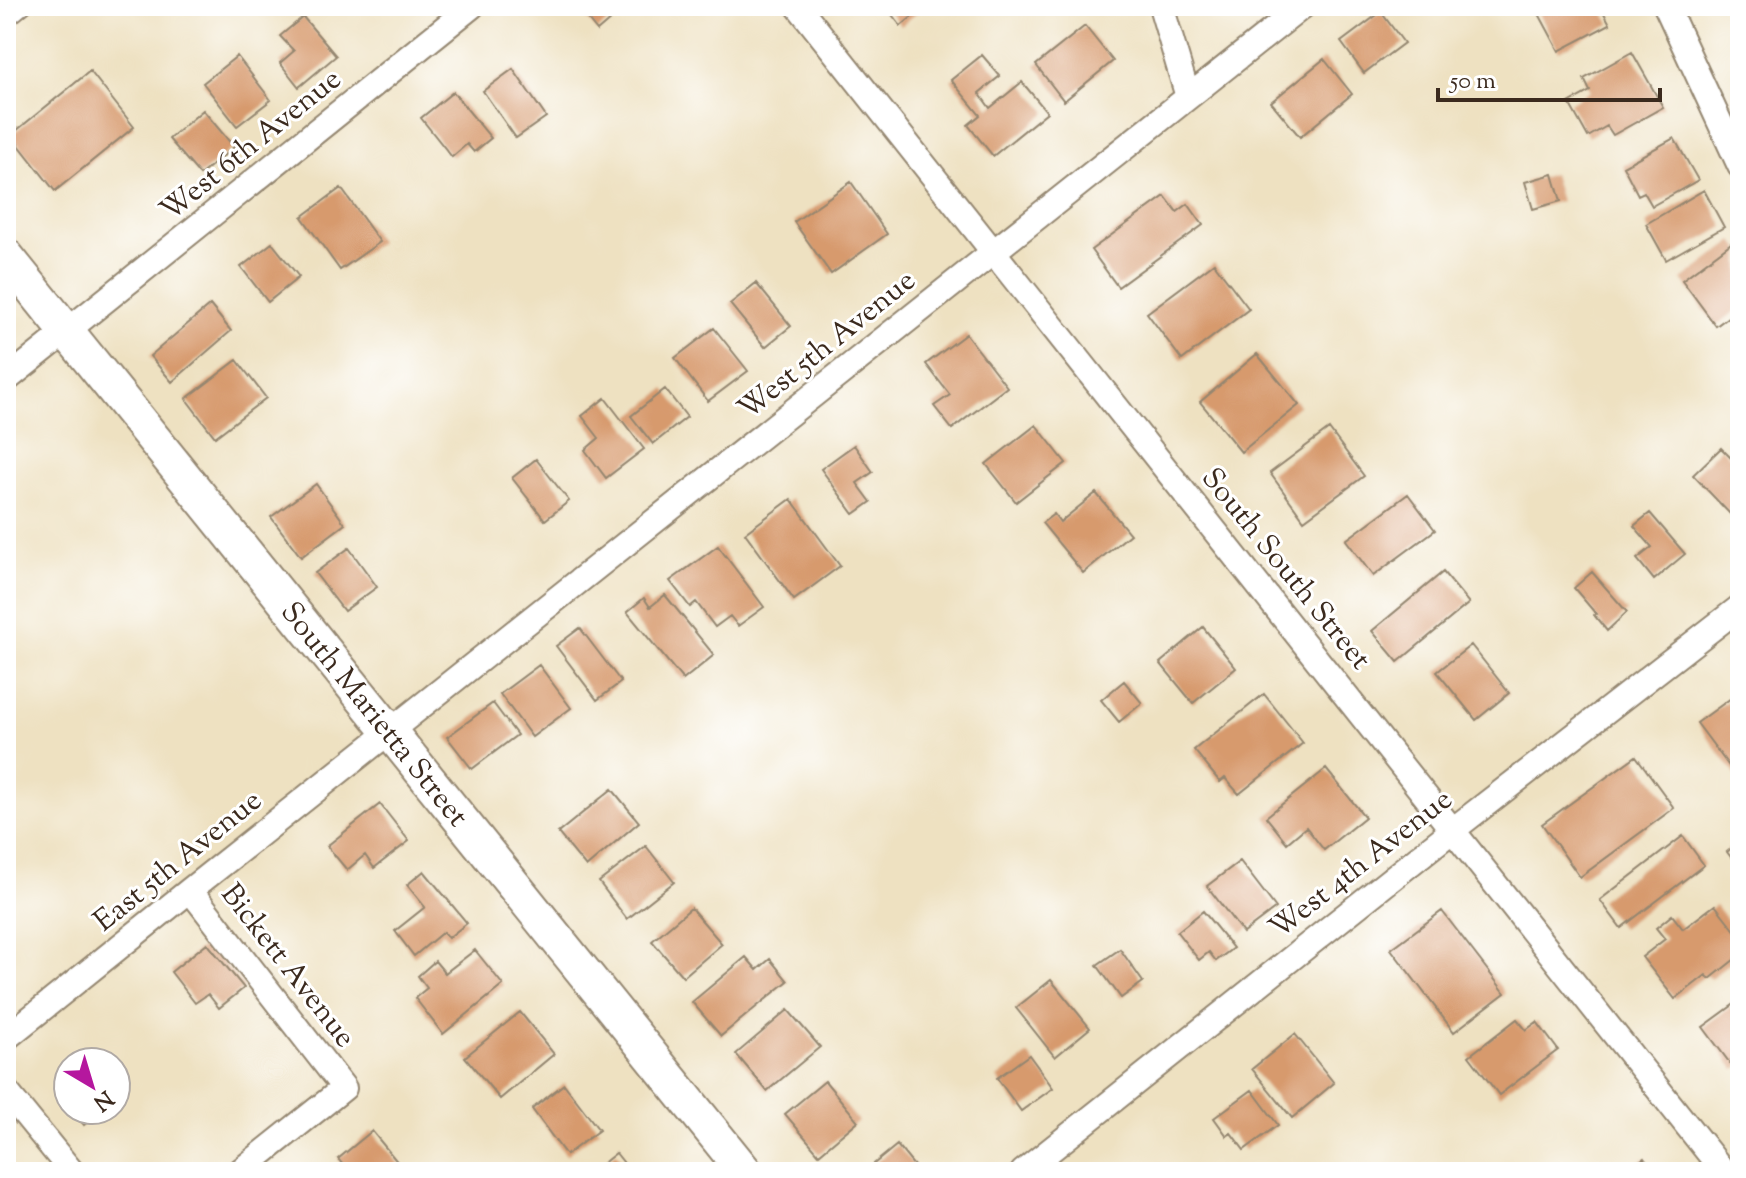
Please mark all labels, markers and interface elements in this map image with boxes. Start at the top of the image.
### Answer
scale bar [1438,52,1660,102]
street label: West 6th Avenue [152,59,351,233]
text: 50 m [1448,65,1496,99]
street label: West 5th Avenue [730,261,926,431]
street label: South South Street [1190,459,1380,680]
street label: South Marietta Street [269,593,477,837]
street label: West 4th Avenue [1261,780,1462,950]
street label: East 5th Avenue [85,781,272,943]
street label: Bickett Avenue [209,876,365,1058]
north arrow [52,1046,132,1126]
text: N [85,1081,119,1118]

